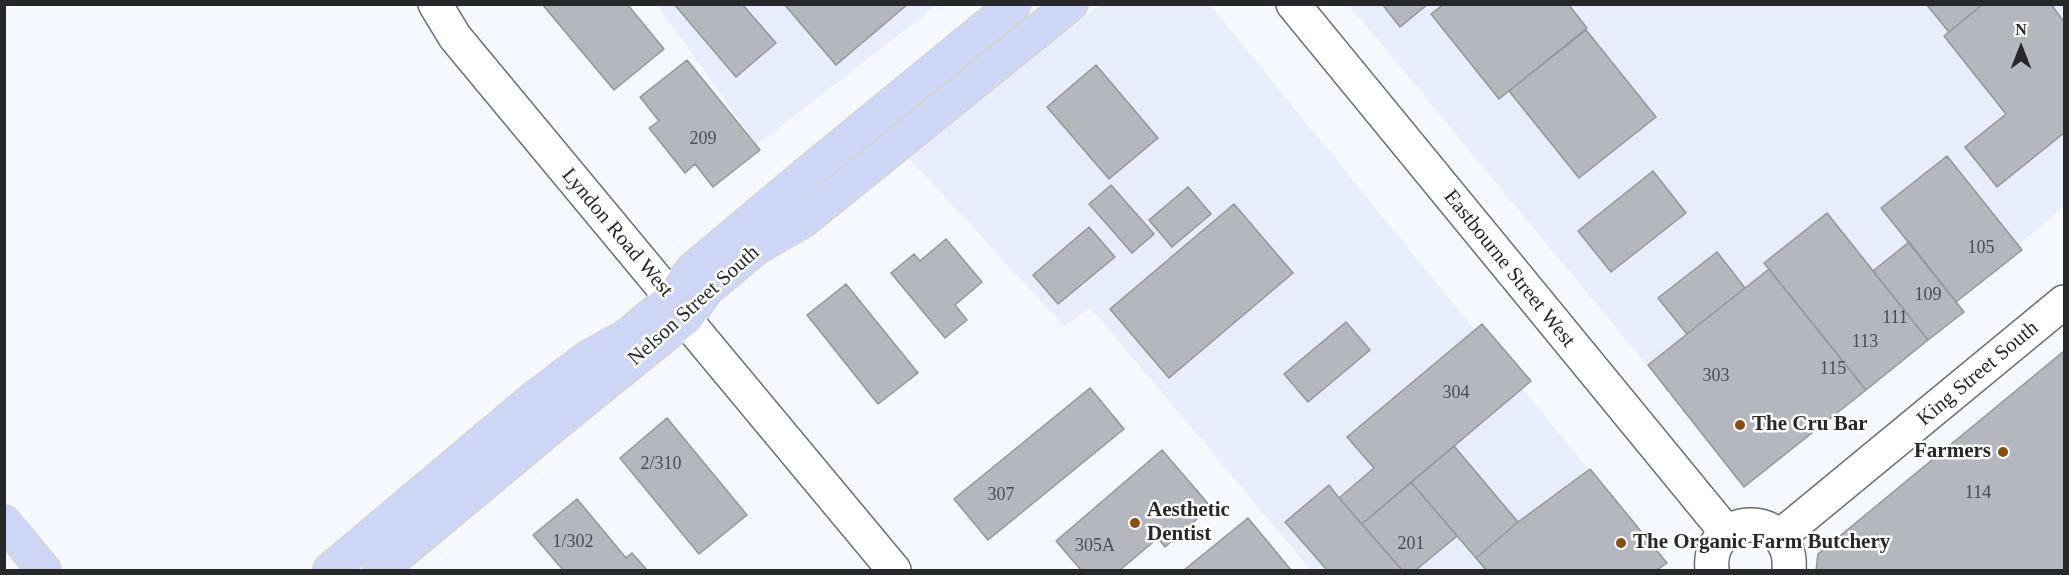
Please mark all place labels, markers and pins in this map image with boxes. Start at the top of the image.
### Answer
place label: The Cru Bar [1752,412,1868,438]
marker: The Cru Bar [1733,418,1747,432]
place label: Farmers [1914,439,1991,465]
marker: Farmers [1996,445,2010,459]
place label: Aesthetic Dentist [1147,498,1230,548]
marker: Aesthetic Dentist [1128,516,1142,530]
place label: The Organic Farm Butchery [1633,530,1890,556]
marker: The Organic Farm Butchery [1614,536,1628,550]

